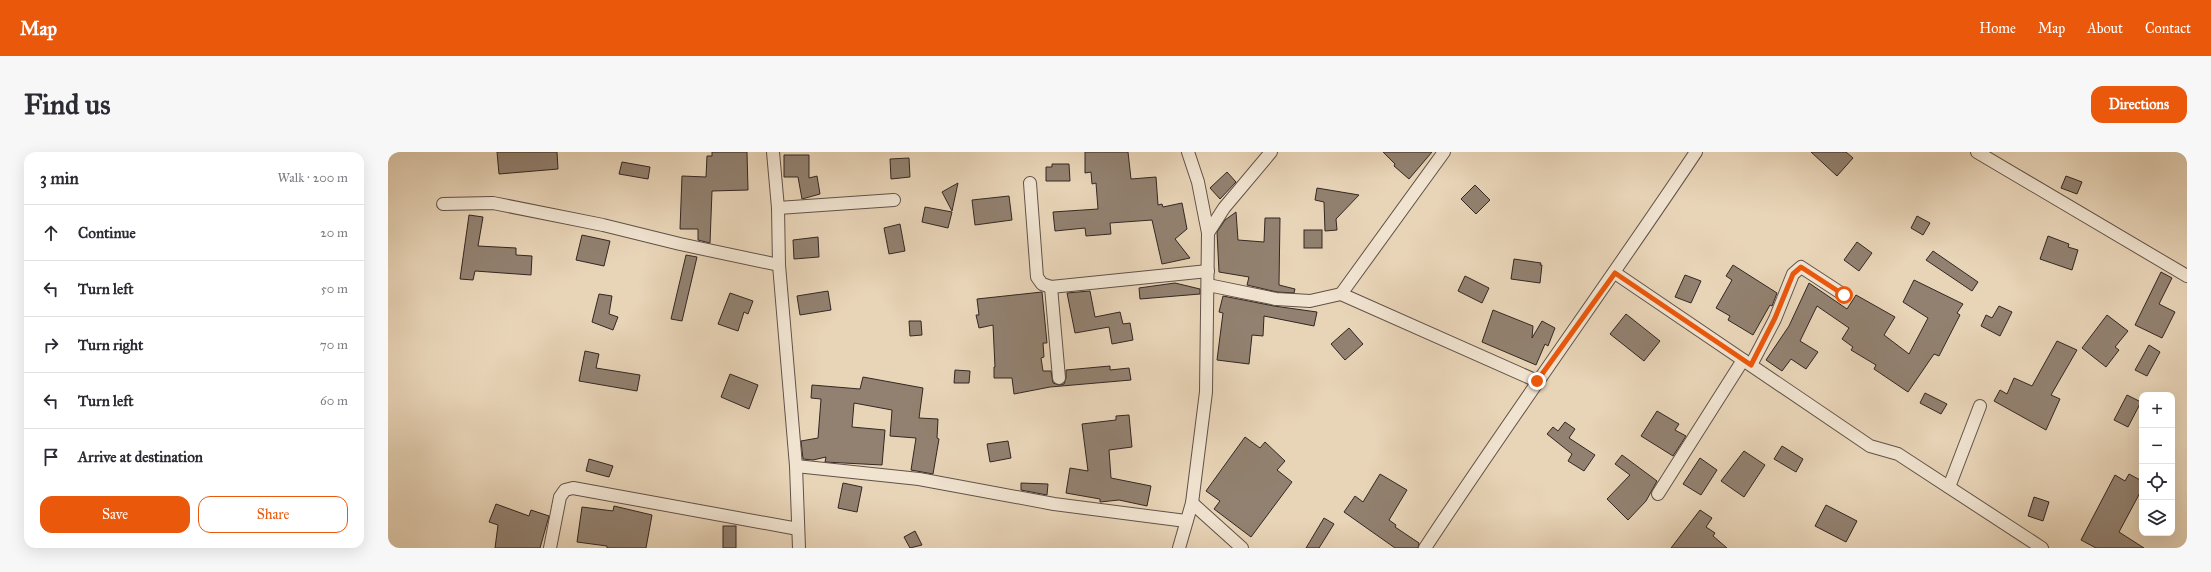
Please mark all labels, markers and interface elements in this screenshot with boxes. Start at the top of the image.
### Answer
text: Map [20,17,57,40]
text: Home [1979,20,2016,37]
text: Map [2038,20,2065,37]
text: About [2087,20,2123,37]
text: Contact [2145,20,2191,37]
button: Directions [2091,86,2187,123]
text: Find us [24,87,110,122]
text: 3 min [40,168,79,189]
text: Walk · 200 m [278,170,348,186]
icon: ahead [40,222,62,244]
text: Continue [78,224,136,242]
text: 20 m [320,225,348,241]
icon: left [40,278,62,300]
text: Turn left [78,280,134,298]
text: 50 m [321,281,348,297]
route start [1835,286,1853,304]
icon: right [40,334,62,356]
text: Turn right [78,336,143,354]
text: 70 m [320,337,348,353]
route end [1528,372,1546,390]
icon: left [40,390,62,412]
text: Turn left [78,392,134,410]
map controls [2139,392,2175,536]
button: + [2139,392,2175,428]
text: 60 m [320,393,348,409]
button: − [2139,428,2175,464]
icon: arrive [40,446,62,468]
text: Arrive at destination [78,448,203,466]
button: locate [2139,464,2175,500]
button: Save [40,496,190,533]
button: Share [198,496,348,533]
button: layers [2139,500,2175,536]

